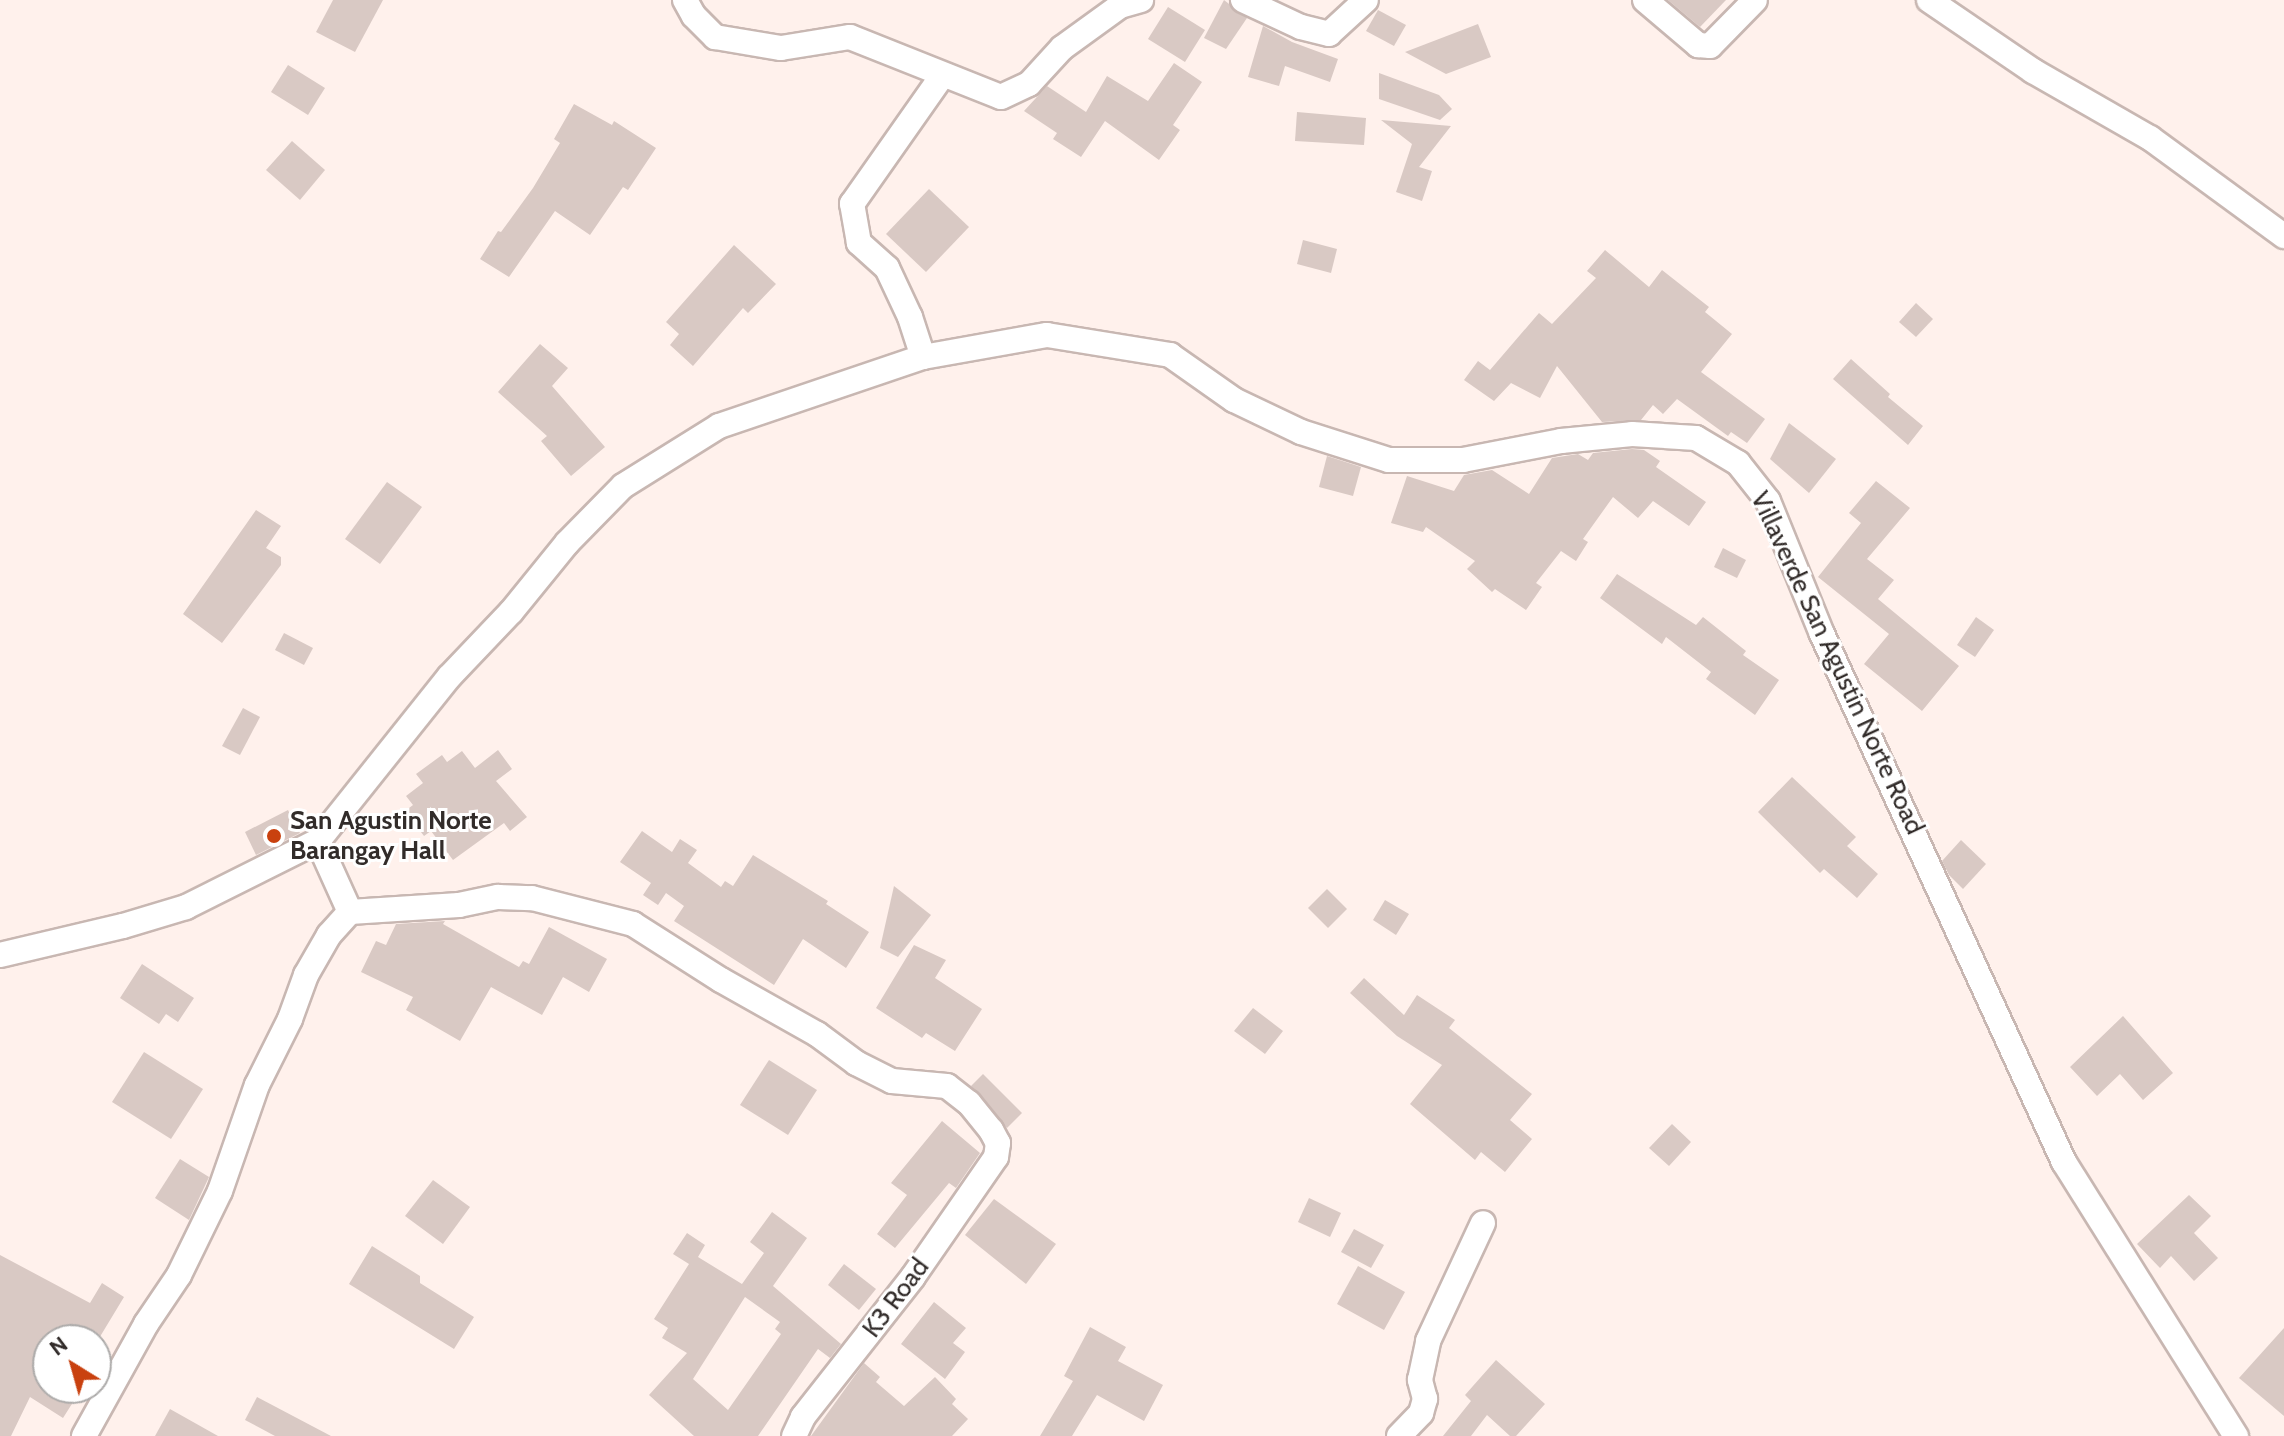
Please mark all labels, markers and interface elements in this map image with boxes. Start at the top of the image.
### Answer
street label: Villaverde San Agustin Norte Road [1744,487,1930,839]
place label: San Agustin Norte Barangay Hall [290,805,492,866]
marker: San Agustin Norte Barangay Hall [265,827,283,845]
street label: K3 Road [856,1252,936,1344]
north arrow [32,1324,112,1404]
text: N [44,1331,73,1361]

